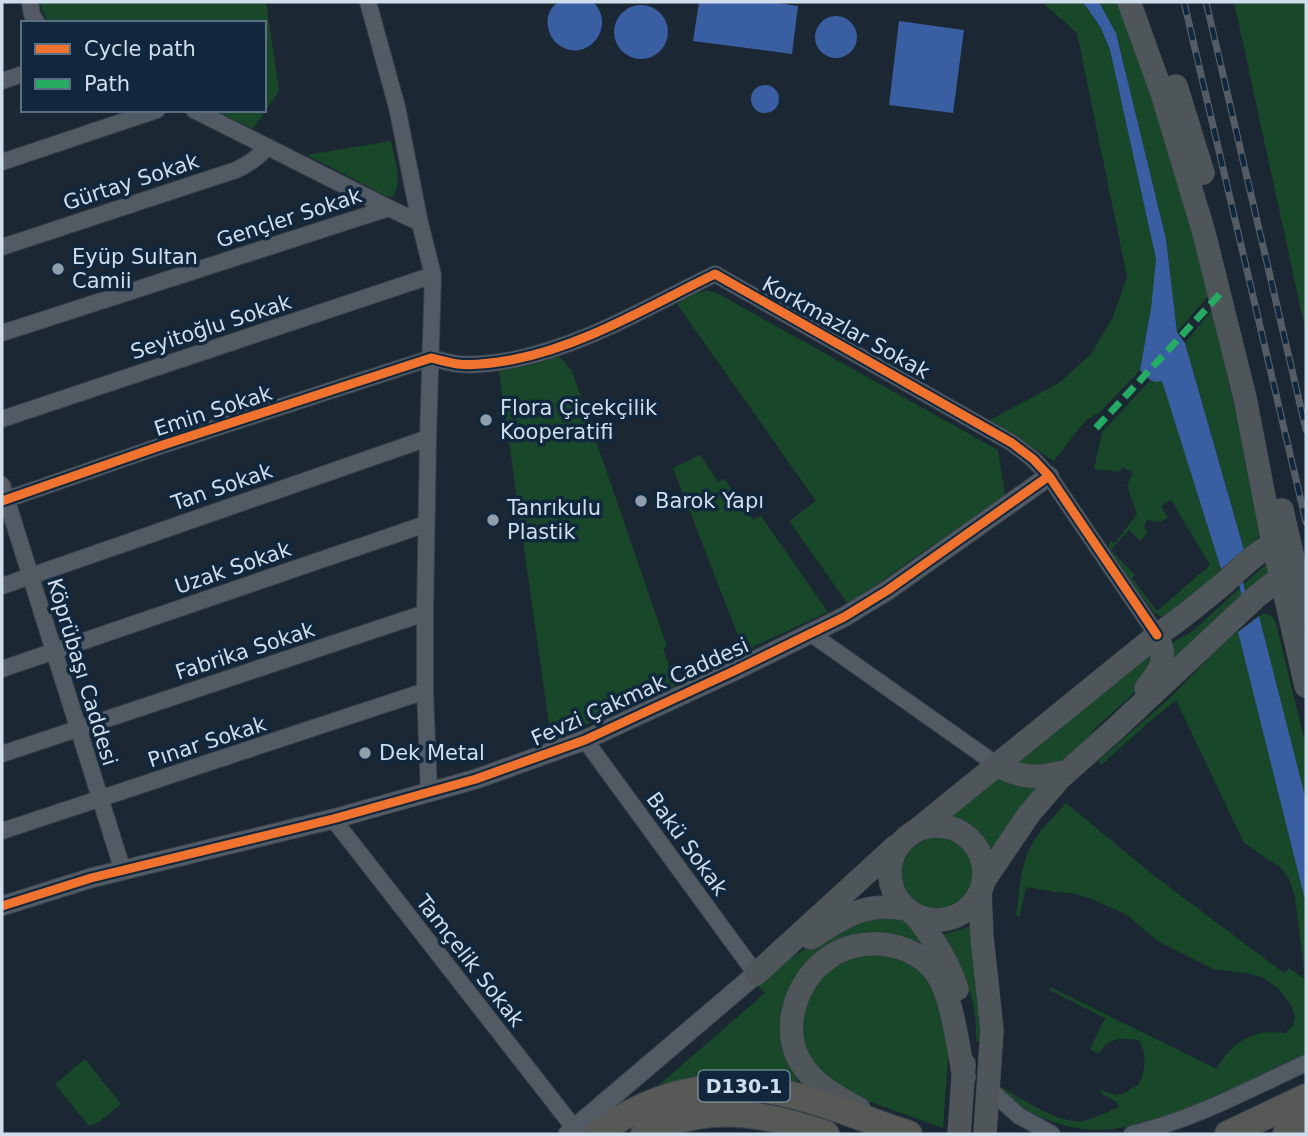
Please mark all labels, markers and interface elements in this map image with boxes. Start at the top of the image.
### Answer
legend [21,21,266,112]
text: Cycle path [84,37,196,61]
text: Path [84,72,130,96]
street label: Gürtay Sokak [60,148,203,215]
street label: Gençler Sokak [213,183,365,253]
place label: Eyüp Sultan Camii [72,245,198,293]
marker: Eyüp Sultan Camii [50,261,66,277]
street label: Korkmazlar Sokak [758,272,935,384]
street label: Seyitoğlu Sokak [128,289,295,364]
street label: Emin Sokak [151,380,276,441]
place label: Flora Çiçekçilik Kooperatifi [500,396,658,444]
marker: Flora Çiçekçilik Kooperatifi [478,412,494,428]
street label: Tan Sokak [167,458,276,516]
place label: Barok Yapı [655,489,764,513]
marker: Barok Yapı [633,493,649,509]
place label: Tanrıkulu Plastik [506,496,601,544]
marker: Tanrıkulu Plastik [485,512,501,528]
street label: Uzak Sokak [172,537,295,599]
street label: Köprübaşı Caddesi [42,576,122,768]
street label: Fabrika Sokak [172,617,319,685]
street label: Fevzi Çakmak Caddesi [528,633,752,751]
street label: Pınar Sokak [145,711,270,772]
place label: Dek Metal [379,741,485,765]
marker: Dek Metal [357,745,373,761]
street label: Bakü Sokak [642,788,733,901]
street label: Tamçelik Sokak [410,890,529,1032]
road number: D130-1 [698,1070,790,1102]

